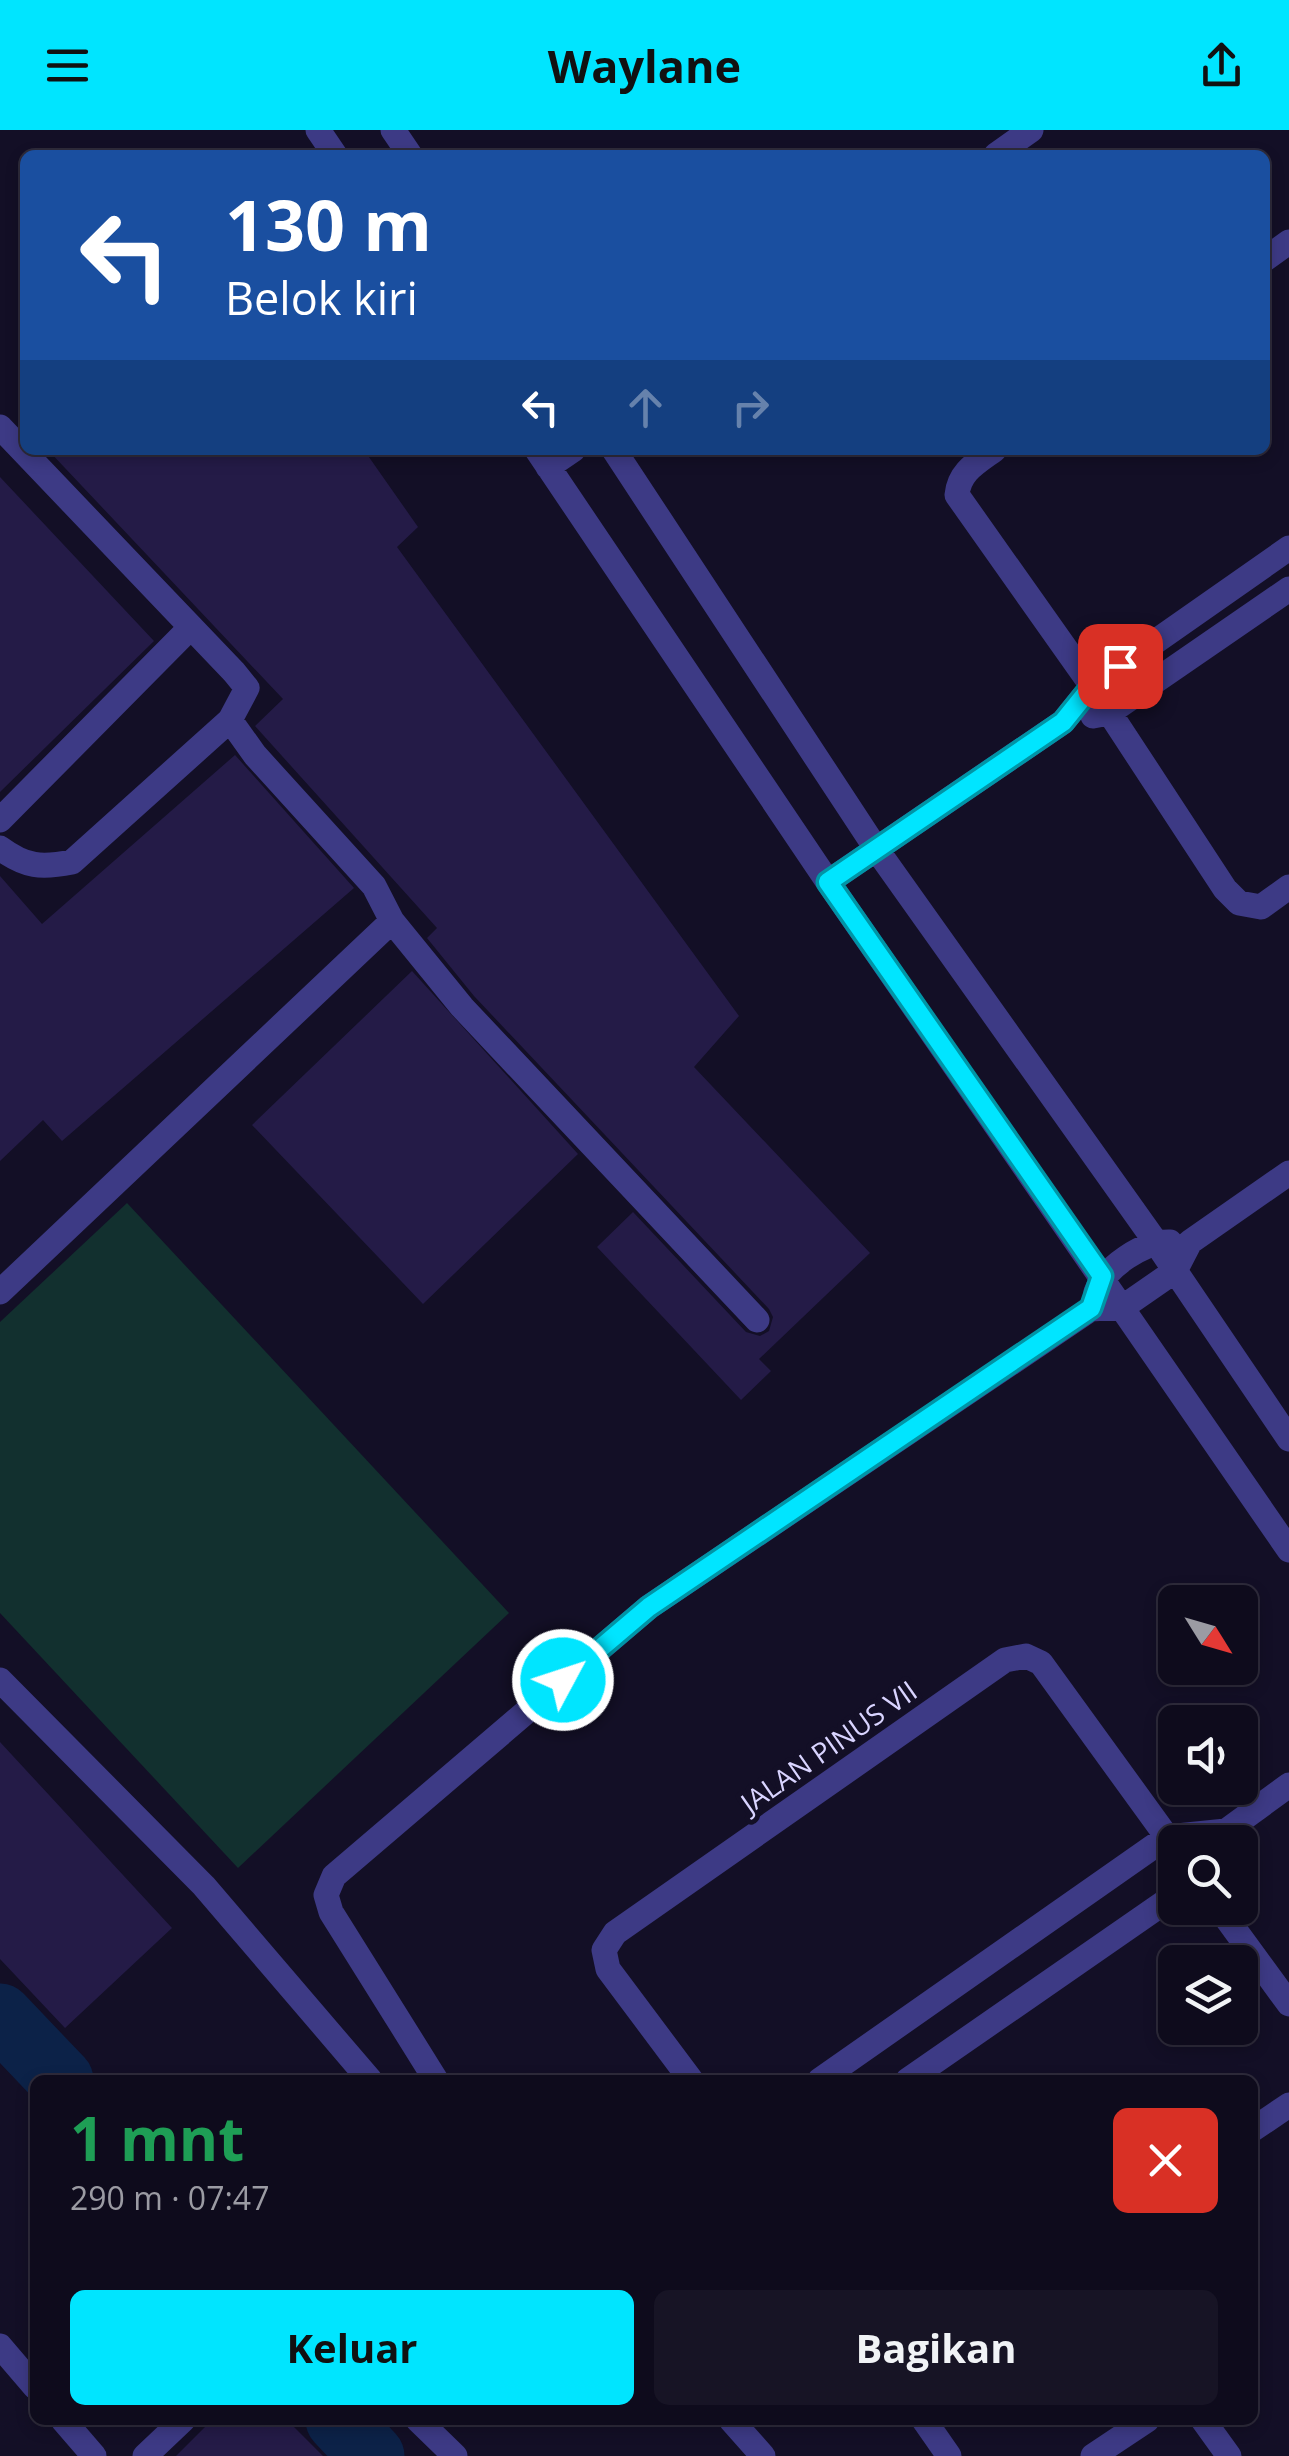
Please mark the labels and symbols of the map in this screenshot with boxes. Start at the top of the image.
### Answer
pin [1078,624,1163,709]
north arrow [1158,1585,1258,1685]
position arrow [511,1628,615,1732]
street label: JALAN PINUS VII [730,1671,924,1823]

